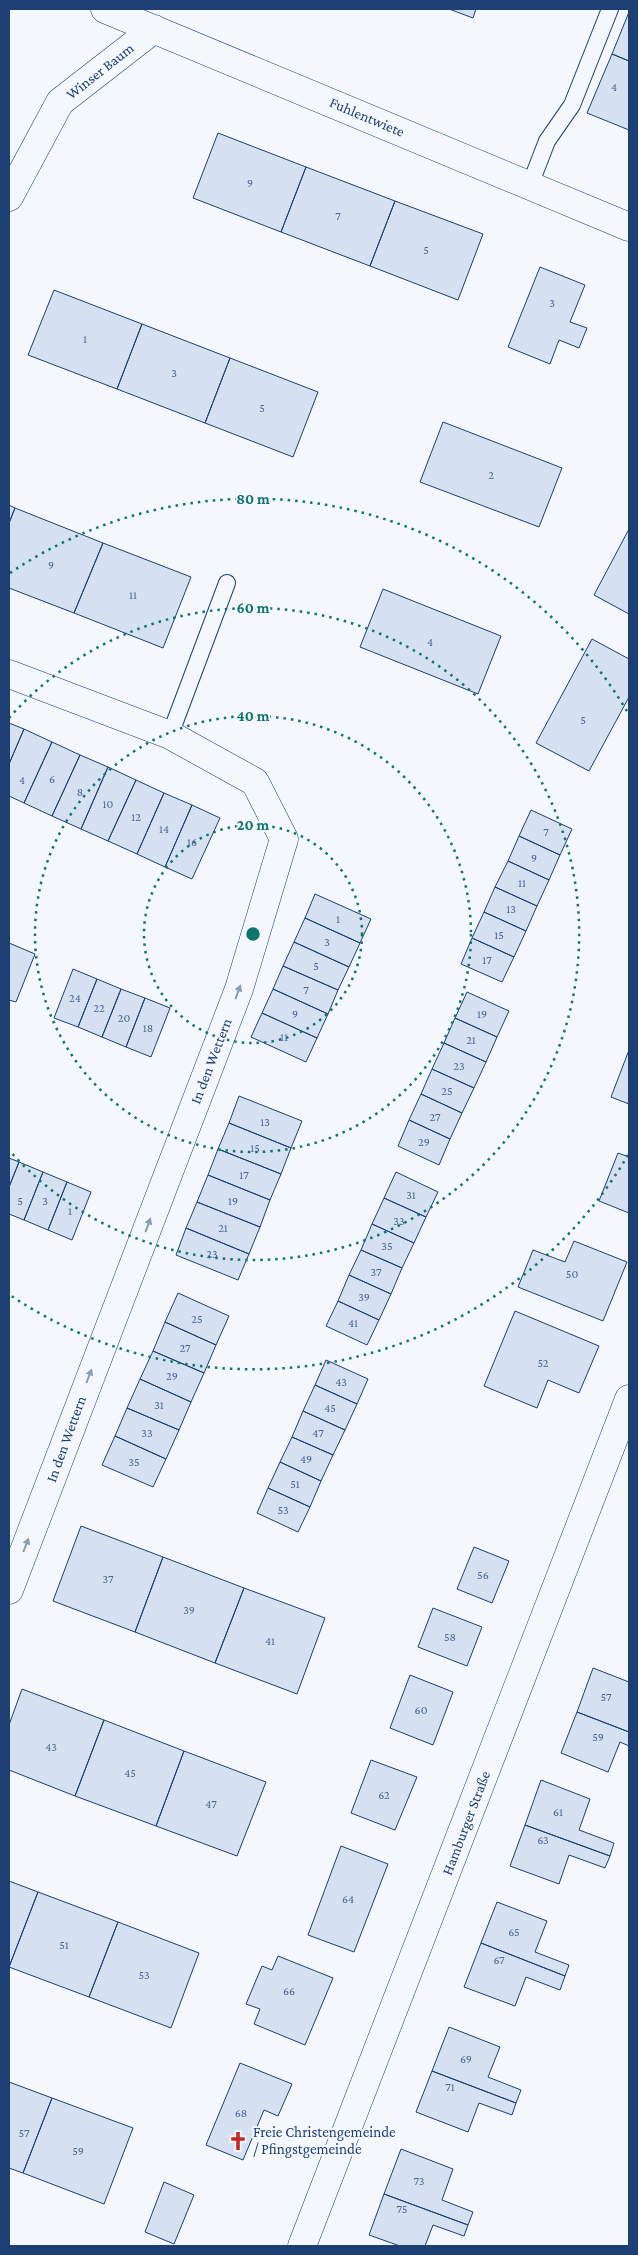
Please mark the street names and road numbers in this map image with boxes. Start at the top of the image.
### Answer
street label: Winser Baum [63,40,137,102]
street label: Fuhlentwiete [327,94,407,140]
street label: In den Wettern [187,1016,235,1106]
street label: In den Wettern [43,1394,89,1484]
street label: Hamburger Straße [439,1768,494,1878]

